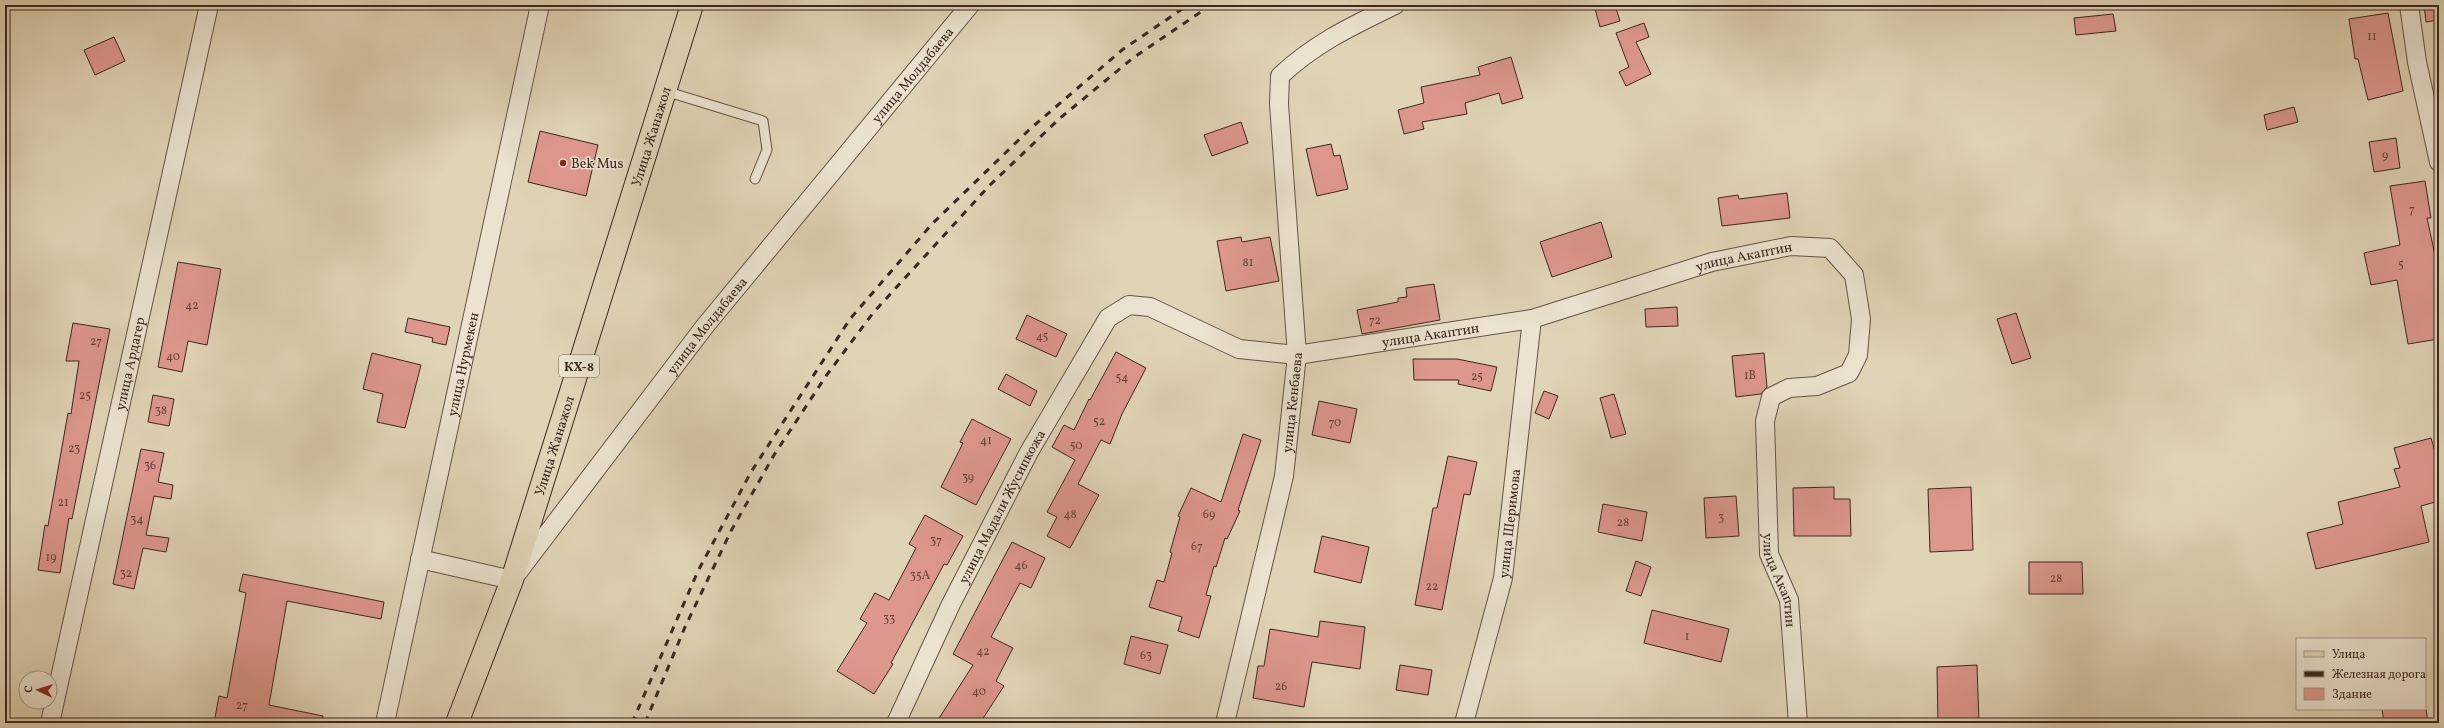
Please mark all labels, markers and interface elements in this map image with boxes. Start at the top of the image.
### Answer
street label: улица Молдабаева [868,24,959,128]
house number: 11 [2367,29,2377,45]
street label: Улица Жанажол [628,84,677,189]
house number: 9 [2382,148,2388,164]
place label: Bek Mus [571,155,623,174]
marker: Bek Mus [558,158,568,168]
house number: 7 [2409,202,2415,218]
street label: улица Акаптин [1694,238,1795,278]
house number: 81 [1243,255,1253,271]
house number: 5 [2398,257,2404,273]
street label: улица Молдабаева [663,273,753,379]
house number: 42 [185,298,199,314]
street label: улица Нурмекен [443,310,484,418]
house number: 72 [1369,313,1381,329]
street label: улица Ардагер [111,315,151,413]
street label: улица Акаптин [1381,319,1481,353]
house number: 45 [1036,329,1049,345]
house number: 27 [90,334,102,350]
house number: 40 [166,349,180,365]
street label: улица Кенбаева [1279,351,1308,454]
road number: КХ-8 [559,355,599,377]
house number: 1В [1744,368,1756,384]
house number: 25 [1471,369,1483,385]
house number: 54 [1116,370,1128,386]
house number: 25 [79,388,91,404]
street label: Улица Жанажол [531,393,580,498]
house number: 38 [155,403,167,419]
house number: 52 [1093,414,1105,430]
house number: 70 [1329,415,1341,431]
street label: улица Мадали Жусипкожа [955,427,1051,587]
house number: 41 [980,433,992,449]
house number: 50 [1070,438,1082,454]
house number: 23 [68,441,80,457]
house number: 36 [144,458,156,474]
street label: улица Шеримова [1495,468,1526,580]
house number: 39 [962,470,974,486]
house number: 21 [57,495,69,511]
house number: 48 [1063,507,1077,523]
house number: 69 [1203,507,1215,523]
house number: 3 [1718,510,1724,526]
house number: 34 [130,512,144,528]
house number: 28 [1617,515,1629,531]
house number: 37 [930,533,942,549]
street label: улица Акаптин [1757,533,1799,629]
house number: 67 [1191,539,1203,555]
house number: 19 [46,550,56,566]
house number: 46 [1014,558,1028,574]
house number: 32 [120,566,132,582]
house number: 35А [910,568,931,584]
house number: 28 [2050,571,2062,587]
house number: 22 [1426,579,1438,595]
house number: 33 [883,611,895,627]
house number: 1 [1685,629,1689,645]
legend [2296,638,2426,710]
house number: 42 [976,644,990,660]
text: Улица [2332,647,2365,663]
house number: 63 [1140,648,1152,664]
text: Железная дорога [2332,667,2426,683]
north arrow [18,670,58,710]
house number: 26 [1275,679,1287,695]
house number: 40 [972,684,986,700]
text: С [22,685,37,693]
text: Здание [2332,687,2372,703]
house number: 27 [236,698,248,714]

